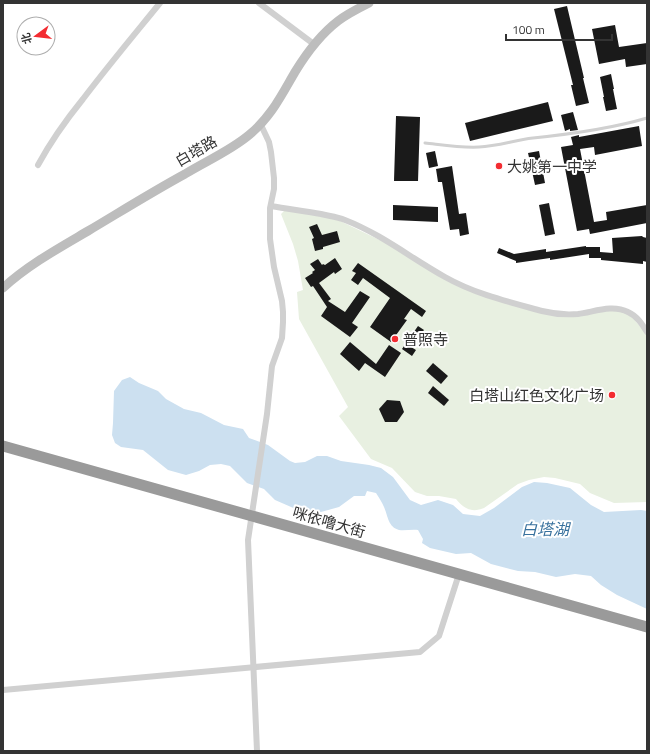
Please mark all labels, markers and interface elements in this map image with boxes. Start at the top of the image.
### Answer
north arrow [16,16,56,56]
scale bar [506,16,612,42]
text: 100 m [512,20,545,39]
text: 北 [17,31,35,46]
street label: 白塔路 [171,130,221,172]
place label: 大姚第一中学 [507,155,597,178]
marker: 大姚第一中学 [494,161,504,171]
place label: 普照寺 [403,328,448,351]
marker: 普照寺 [390,334,400,344]
place label: 白塔山红色文化广场 [469,384,604,407]
marker: 白塔山红色文化广场 [607,390,617,400]
street label: 咪依噜大街 [290,501,368,543]
water label: 白塔湖 [521,517,572,541]

